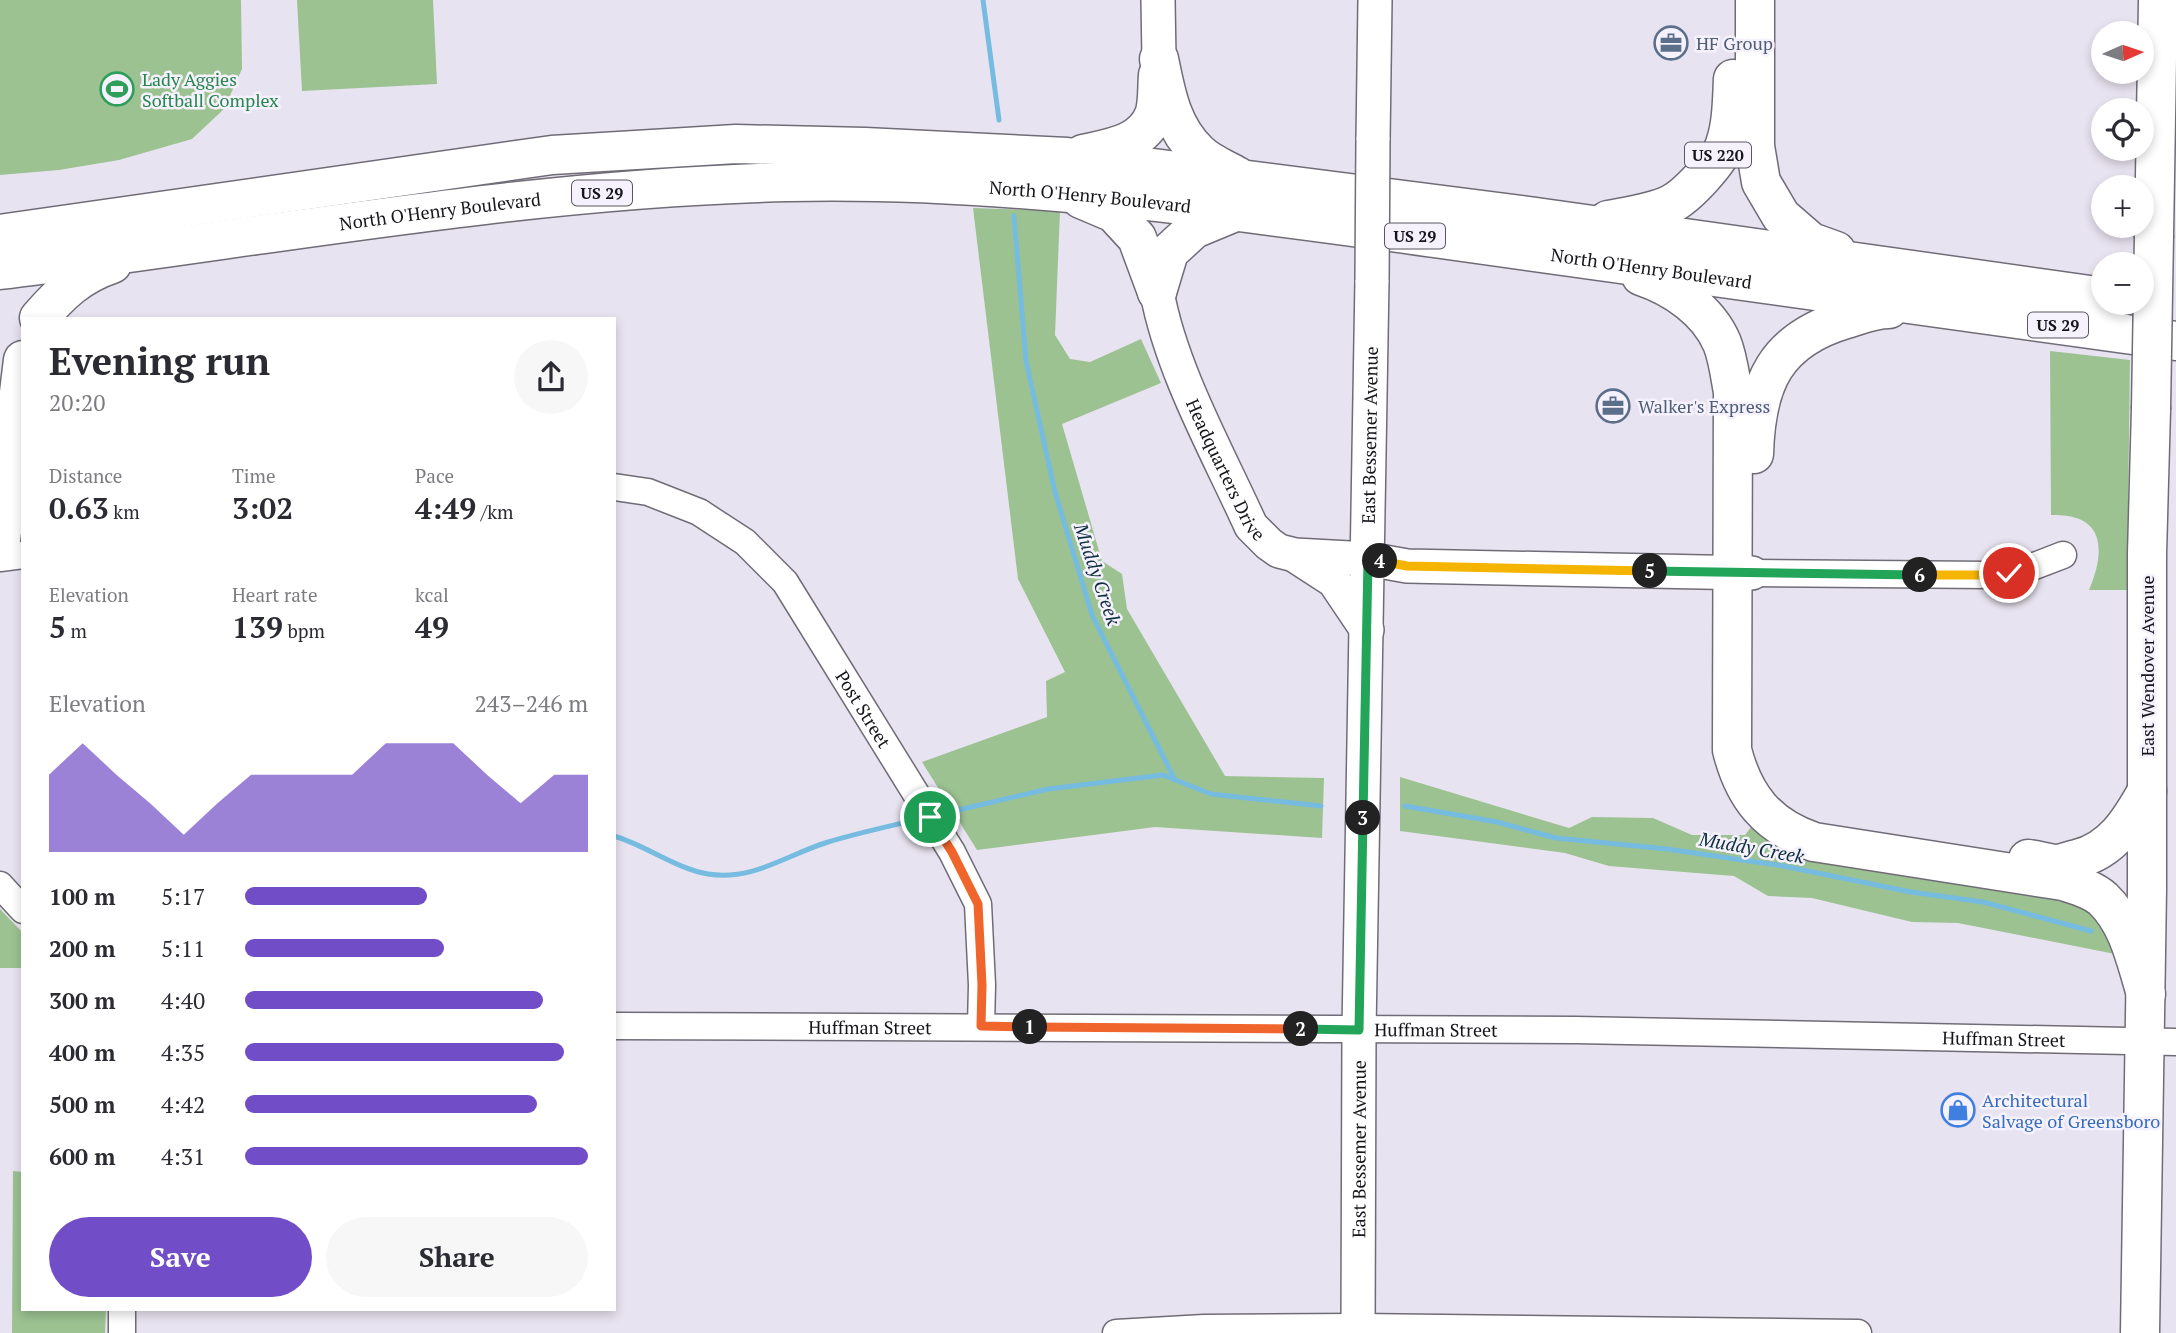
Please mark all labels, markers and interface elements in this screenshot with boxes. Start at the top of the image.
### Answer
north arrow [2091,21,2154,84]
map controls [2091,21,2154,315]
office icon: HF Group [1652,24,1690,62]
place label: HF Group [1696,31,1773,55]
place label: Lady Aggies Softball Complex [142,67,279,112]
sports icon: Lady Aggies Softball Complex [98,70,136,108]
button: locate [2091,98,2154,161]
road number: US 220 [1685,142,1751,168]
street label: North O'Henry Boulevard [988,175,1192,218]
button: + [2091,175,2154,238]
road number: US 29 [572,181,632,206]
street label: North O'Henry Boulevard [338,187,542,235]
road number: US 29 [1385,224,1445,248]
street label: North O'Henry Boulevard [1549,242,1754,294]
button: − [2091,252,2154,315]
road number: US 29 [2028,312,2088,338]
text: Evening run [49,336,270,386]
button: share [514,340,588,414]
street label: East Bessemer Avenue [1356,346,1383,524]
text: 20:20 [49,387,106,418]
office icon: Walker's Express [1594,387,1632,425]
place label: Walker's Express [1638,394,1770,418]
street label: Headquarters Drive [1181,395,1271,546]
text: Distance [49,463,122,488]
text: Time [232,463,275,488]
text: Pace [415,463,454,488]
text: 0.63 [49,488,109,528]
text: 3:02 [232,488,293,528]
text: 4:49 [415,488,476,528]
text: km [109,499,140,524]
text: /km [476,499,514,524]
water label: Muddy Creek [1069,519,1127,629]
pin [1979,543,2039,603]
pin: 4 [1362,544,1398,578]
text: 4 [1374,548,1385,573]
pin: 5 [1632,554,1668,588]
icon: check [1990,554,2028,592]
text: 5 [1644,558,1655,583]
pin: 6 [1902,558,1938,592]
text: 6 [1914,562,1925,587]
street label: East Wendover Avenue [2135,575,2159,757]
text: Elevation [49,582,129,607]
text: Heart rate [232,582,317,607]
text: kcal [415,582,449,607]
text: 5 [49,607,66,647]
text: 139 [232,607,283,647]
text: 49 [415,607,449,647]
text: m [66,618,87,643]
text: bpm [283,618,325,643]
street label: Post Street [830,666,897,753]
text: Elevation [49,688,146,719]
text: 243–246 m [475,688,588,719]
pin [900,787,960,847]
icon: arrive [911,798,949,836]
pin: 3 [1346,800,1380,836]
text: 3 [1357,805,1368,830]
water label: Muddy Creek [1697,825,1807,869]
text: 100 m [49,881,115,912]
text: 5:17 [161,881,205,912]
text: 200 m [49,933,115,964]
text: 5:11 [161,933,205,964]
text: 300 m [49,985,115,1016]
text: 4:40 [161,985,205,1016]
pin: 1 [1012,1010,1048,1044]
pin: 2 [1284,1012,1318,1046]
text: 1 [1024,1014,1035,1039]
street label: Huffman Street [808,1015,932,1039]
text: 2 [1295,1016,1306,1041]
street label: Huffman Street [1374,1017,1498,1042]
street label: Huffman Street [1942,1025,2066,1052]
text: 400 m [49,1037,115,1068]
text: 4:35 [161,1037,205,1068]
street label: East Bessemer Avenue [1346,1060,1371,1238]
place label: Architectural Salvage of Greensboro [1982,1088,2160,1133]
text: 500 m [49,1089,115,1120]
text: 4:42 [161,1089,205,1120]
shop icon: Architectural Salvage of Greensboro [1939,1091,1977,1129]
text: 600 m [49,1141,115,1172]
text: 4:31 [161,1141,205,1172]
button: Save [49,1217,312,1297]
button: Share [326,1217,588,1297]

